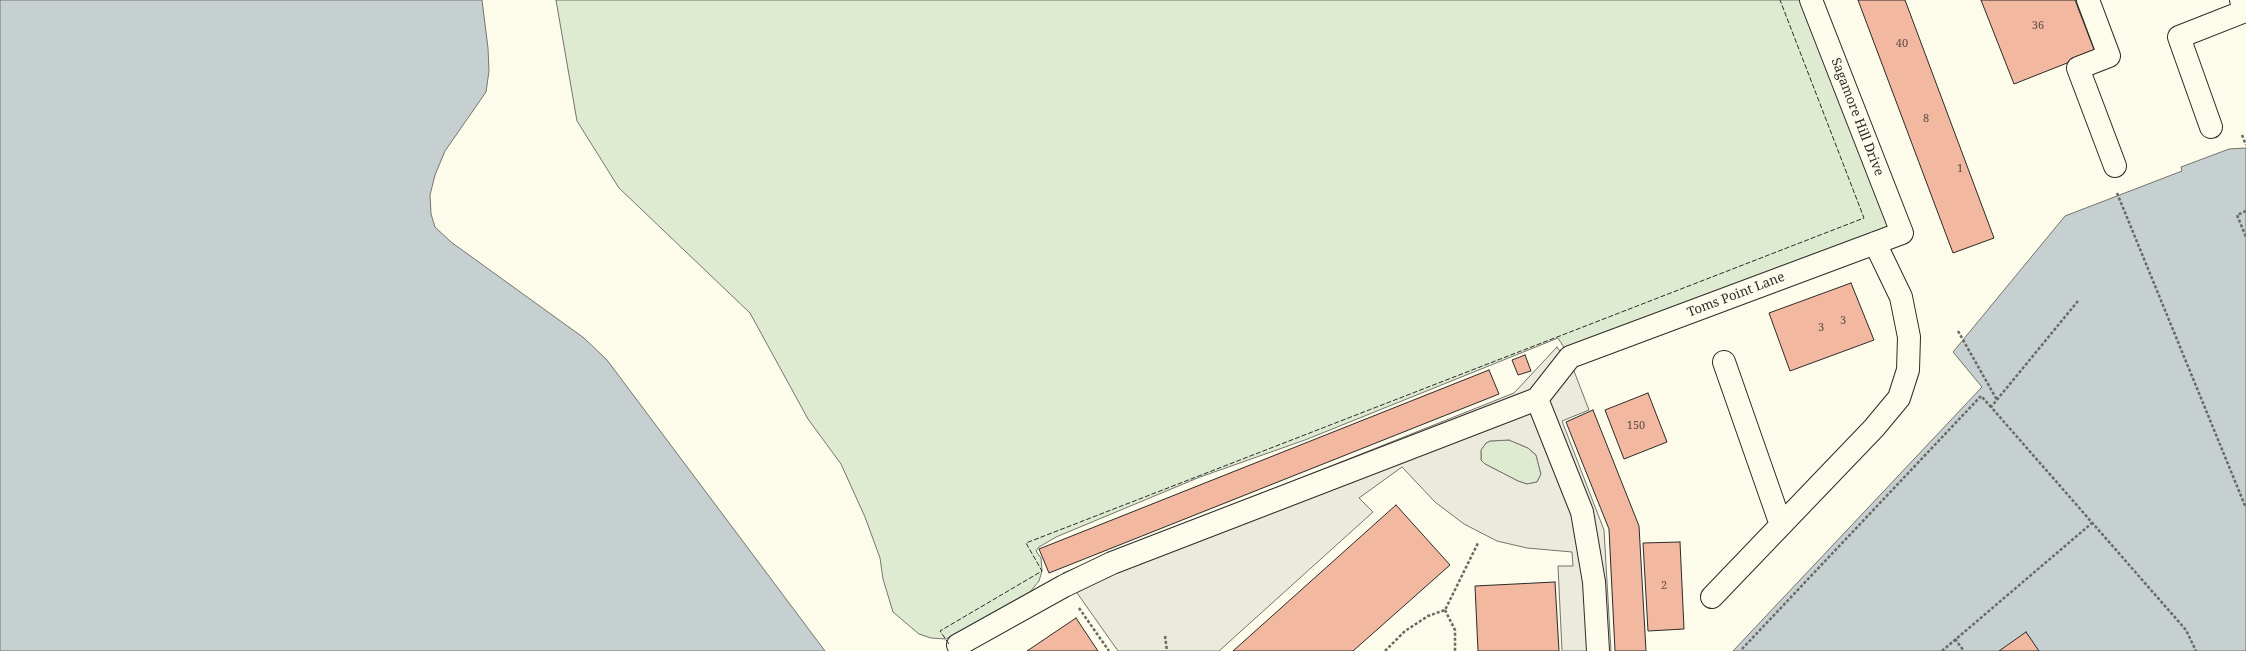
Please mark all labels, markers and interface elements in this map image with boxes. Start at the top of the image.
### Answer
house number: 36 [2032,19,2044,33]
house number: 40 [1896,37,1908,51]
street label: Sagamore Hill Drive [1827,56,1887,178]
house number: 8 [1923,112,1929,126]
house number: 1 [1957,162,1963,176]
street label: Toms Point Lane [1685,269,1787,321]
house number: 3 [1840,314,1846,328]
house number: 3 [1818,321,1824,335]
house number: 150 [1627,419,1645,433]
house number: 2 [1661,579,1667,593]

